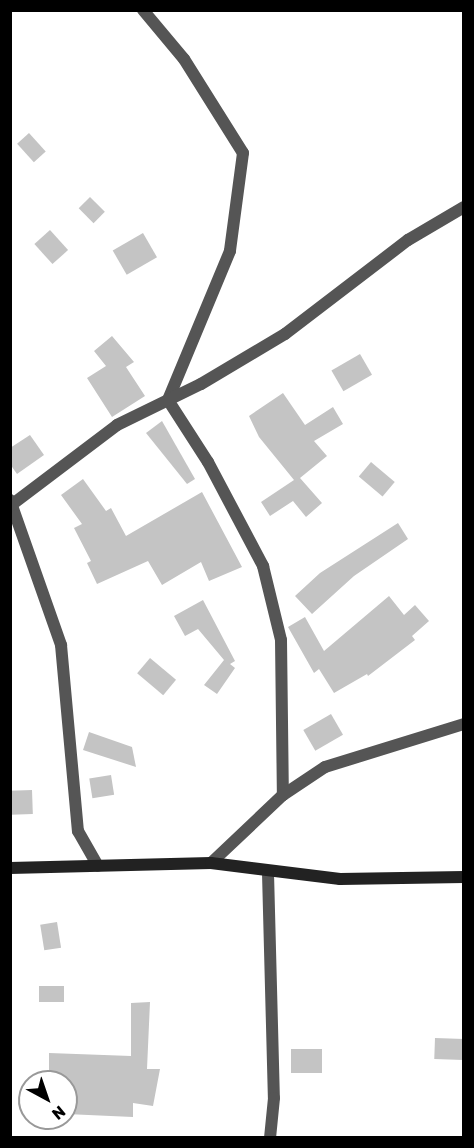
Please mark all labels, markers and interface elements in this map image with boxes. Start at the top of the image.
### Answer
north arrow [18,1070,78,1130]
text: N [48,1102,69,1124]

